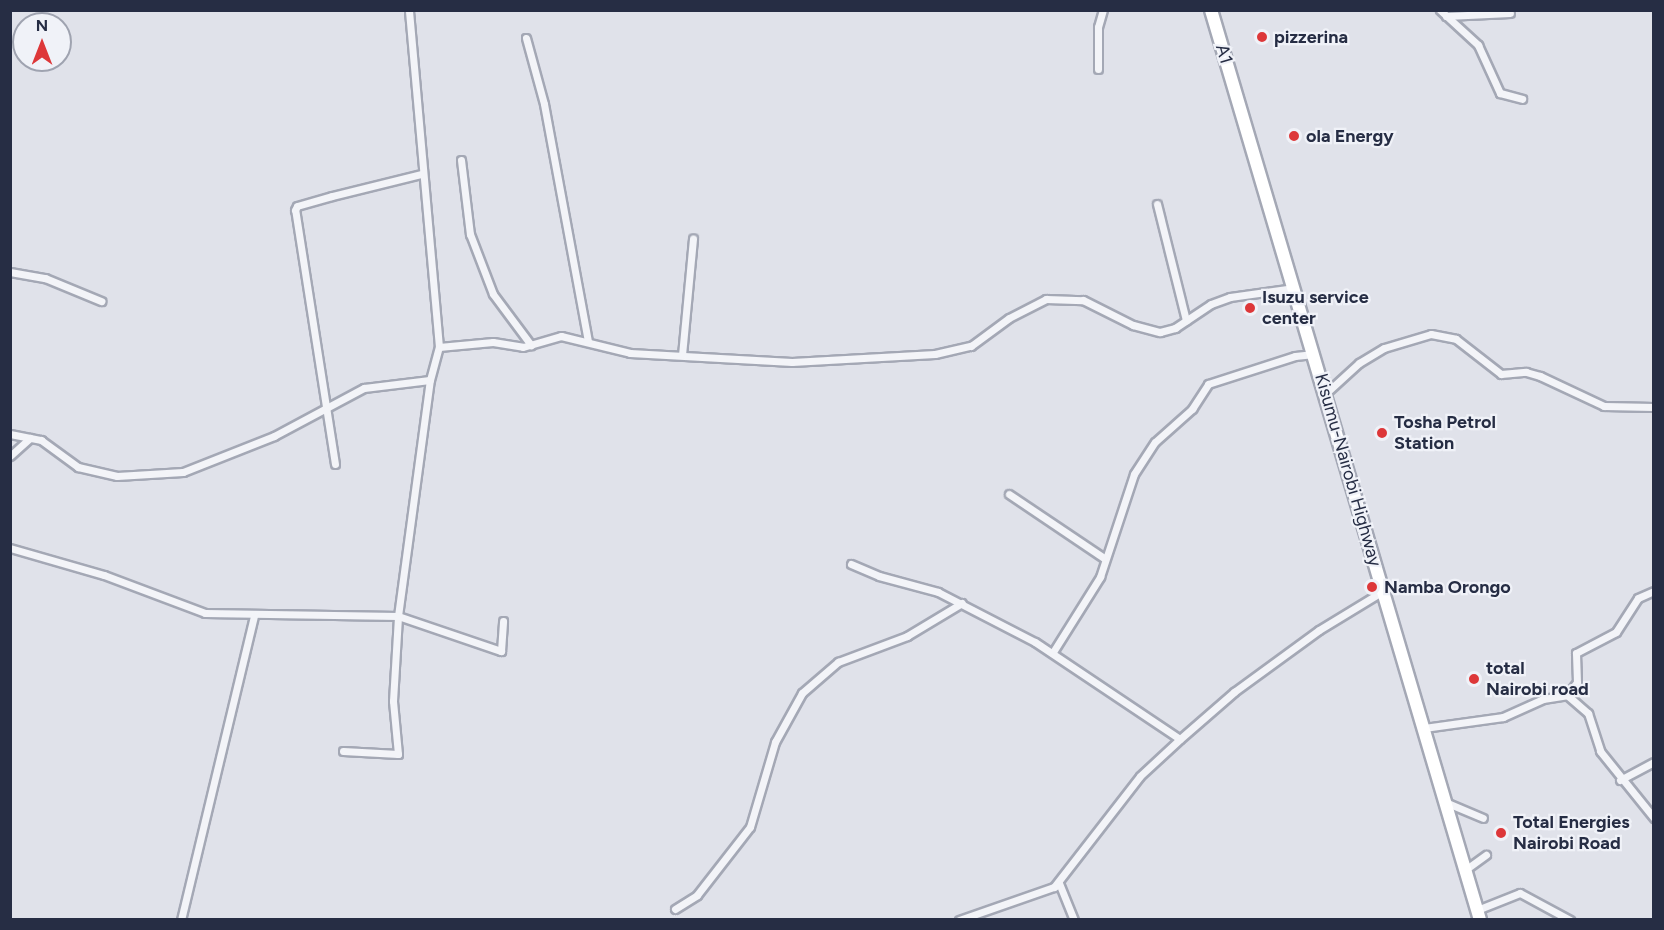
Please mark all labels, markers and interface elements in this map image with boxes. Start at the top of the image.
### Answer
north arrow [12,12,72,72]
text: N [36,16,48,35]
place label: pizzerina [1274,26,1348,48]
marker: pizzerina [1255,30,1269,44]
street label: A1 [1211,42,1237,66]
place label: ola Energy [1306,125,1394,147]
marker: ola Energy [1287,129,1301,143]
place label: Isuzu service center [1262,287,1369,330]
marker: Isuzu service center [1243,301,1257,315]
street label: Kisumu-Nairobi Highway [1310,371,1386,569]
place label: Tosha Petrol Station [1394,412,1496,454]
marker: Tosha Petrol Station [1375,426,1389,440]
place label: Namba Orongo [1384,576,1511,598]
marker: Namba Orongo [1365,580,1379,594]
place label: total Nairobi road [1486,658,1589,700]
marker: total Nairobi road [1467,672,1481,686]
place label: Total Energies Nairobi Road [1513,812,1630,854]
marker: Total Energies Nairobi Road [1494,826,1508,840]

